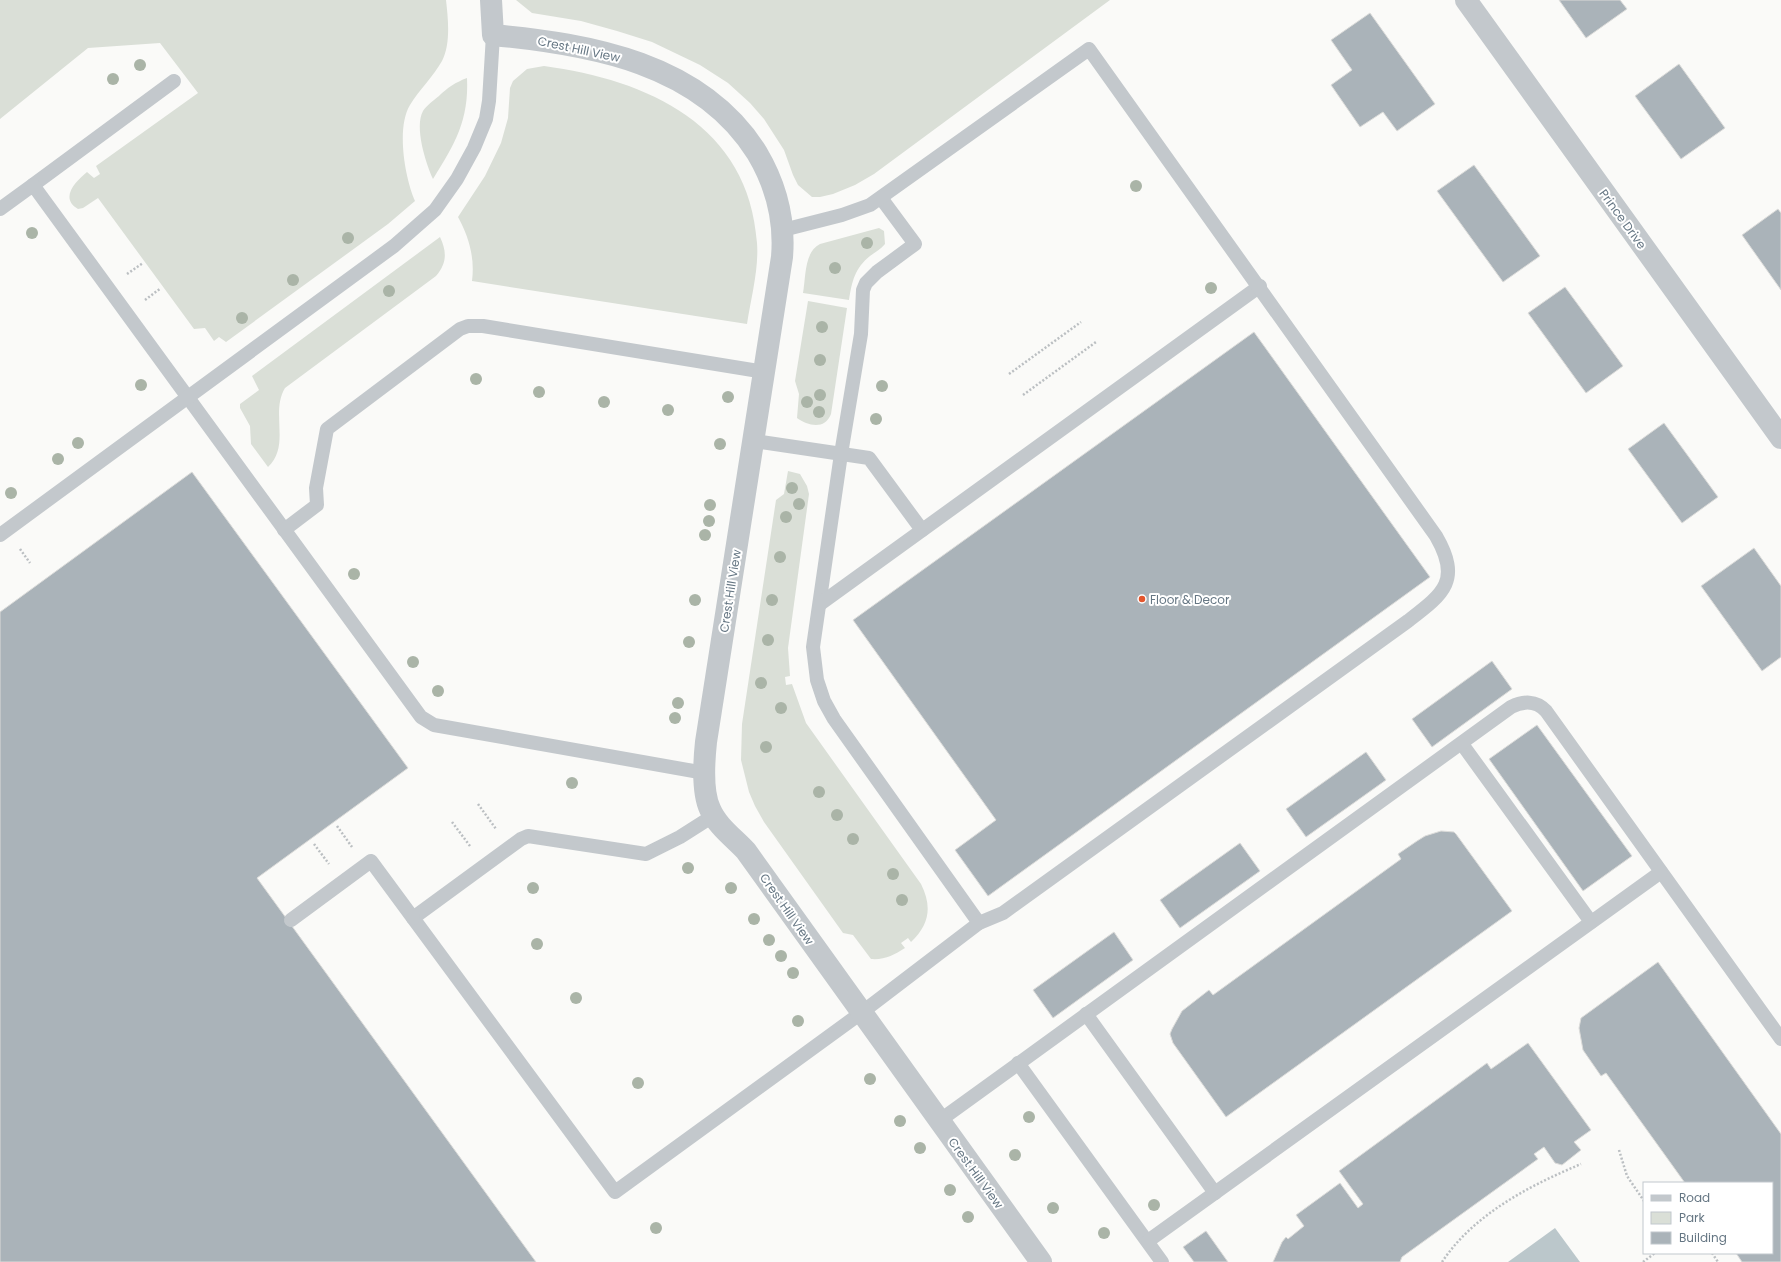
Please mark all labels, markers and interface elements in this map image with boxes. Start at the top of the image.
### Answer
street label: Crest Hill View [536,32,622,66]
street label: Prince Drive [1596,186,1650,252]
street label: Crest Hill View [715,548,745,634]
place label: Floor & Decor [1150,591,1230,608]
marker: Floor & Decor [1137,594,1147,604]
street label: Crest Hill View [756,870,818,948]
street label: Crest Hill View [945,1134,1008,1212]
legend [1643,1182,1773,1254]
text: Road [1679,1189,1710,1206]
text: Park [1679,1209,1706,1226]
text: Building [1679,1229,1727,1246]

